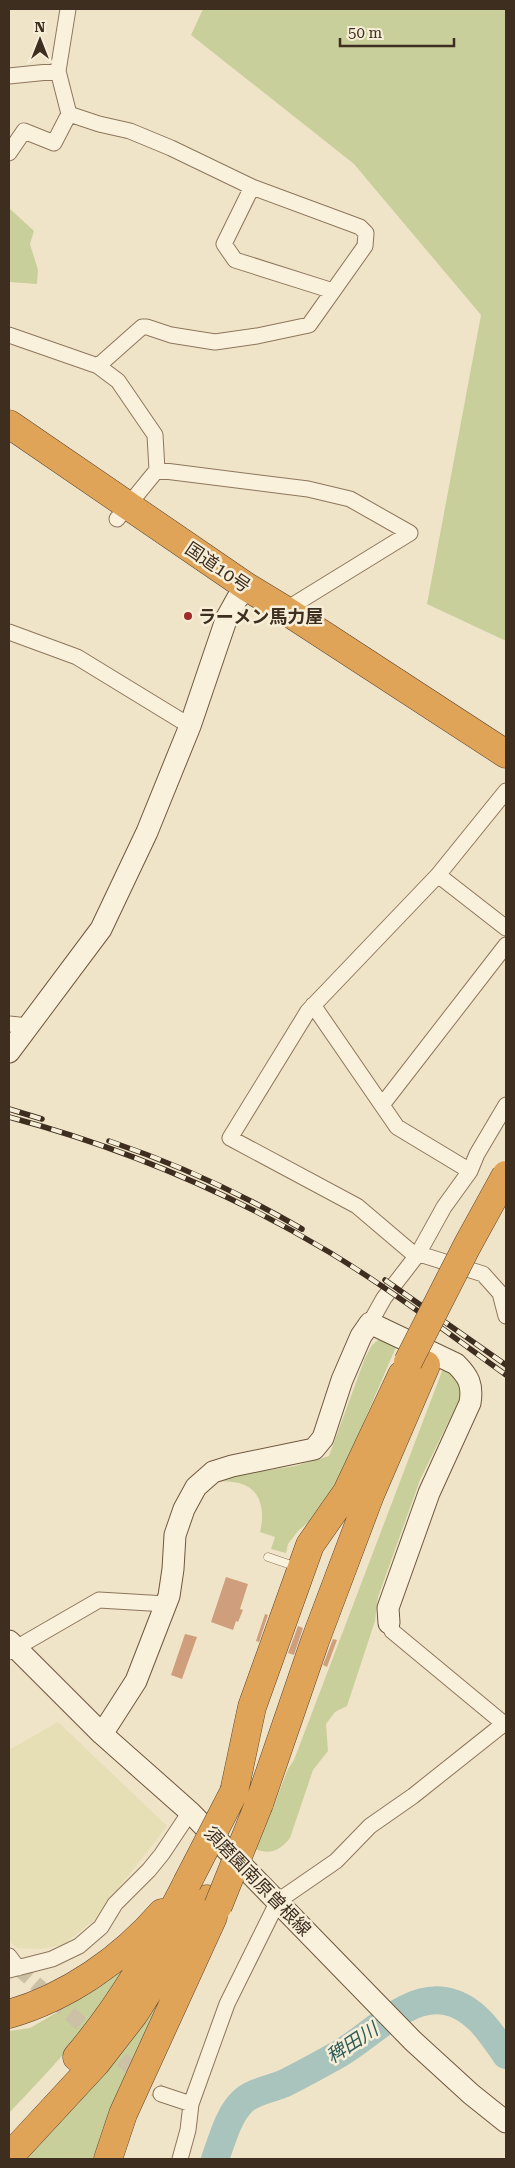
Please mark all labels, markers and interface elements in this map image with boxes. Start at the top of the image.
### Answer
north arrow [15,15,65,65]
scale bar [340,15,454,47]
text: N [35,19,46,35]
text: 50 m [348,24,383,42]
street label: 国道10号 [181,538,255,596]
place label: ラーメン馬力屋 [198,606,323,627]
marker: ラーメン馬力屋 [182,610,194,622]
street label: 須磨園南原曽根線 [200,1822,316,1940]
water label: 稗田川 [322,2017,384,2068]

